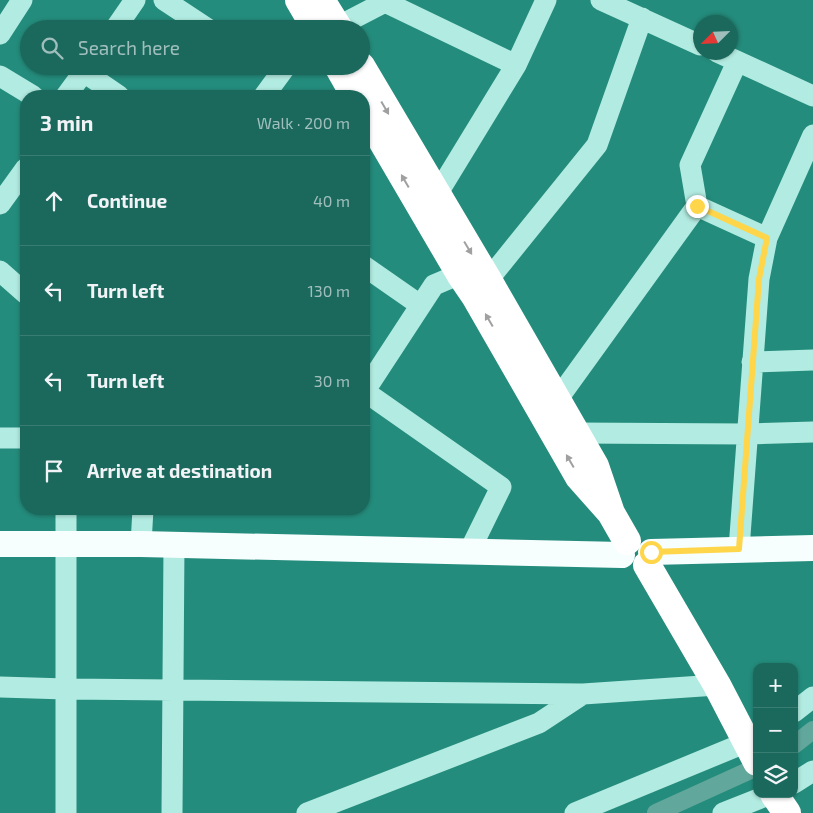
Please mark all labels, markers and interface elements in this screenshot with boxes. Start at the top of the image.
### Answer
north arrow [693,15,738,60]
search box [20,20,370,75]
icon: search [38,34,66,62]
text: Search here [78,36,180,59]
one-way arrow [381,102,390,115]
text: 3 min [40,110,93,135]
text: Walk · 200 m [257,113,350,132]
one-way arrow [401,174,410,187]
icon: ahead [40,187,68,215]
text: Continue [87,189,167,212]
text: 40 m [313,191,350,210]
route end [686,195,709,218]
one-way arrow [464,242,473,255]
icon: left [40,277,68,305]
text: Turn left [87,279,164,302]
text: 130 m [308,281,350,300]
one-way arrow [485,312,493,327]
icon: left [40,367,68,395]
text: Turn left [87,369,164,392]
text: 30 m [314,371,350,390]
one-way arrow [566,453,574,468]
icon: arrive [40,457,68,485]
text: Arrive at destination [87,459,272,482]
route start [640,541,663,564]
map controls [753,663,798,798]
button: + [753,663,798,708]
button: − [753,708,798,753]
button: layers [753,753,798,798]

